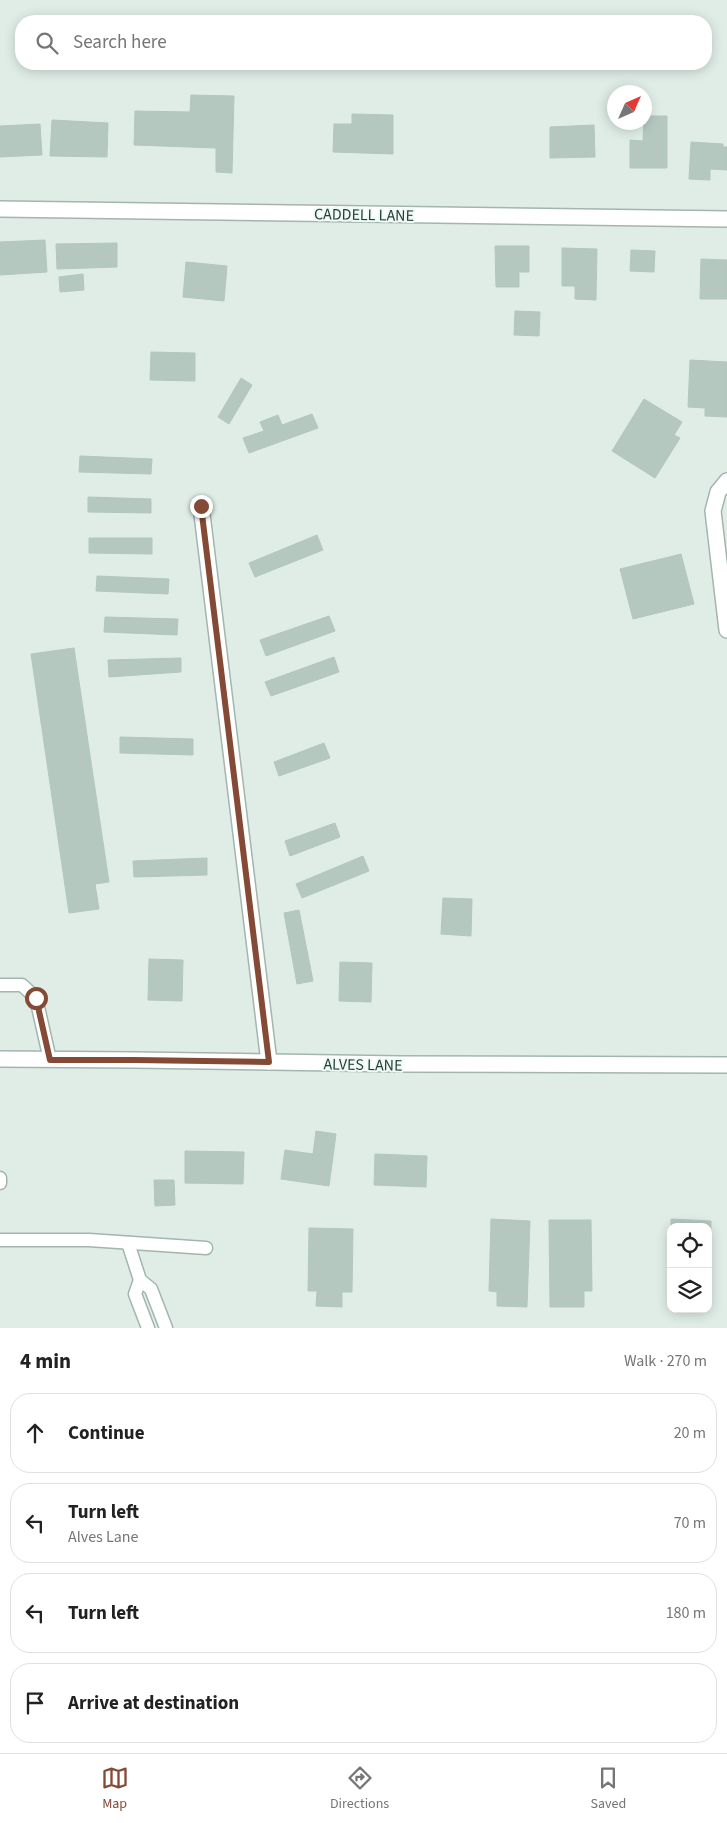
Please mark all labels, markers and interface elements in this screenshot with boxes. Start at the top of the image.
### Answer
search box [15,15,712,70]
icon: search [33,29,61,57]
text: Search here [73,29,167,56]
north arrow [607,85,652,130]
street label: CADDELL LANE [314,203,414,227]
route end [190,495,213,518]
route start [25,987,48,1010]
street label: ALVES LANE [323,1053,403,1077]
map controls [667,1223,712,1313]
button: locate [667,1223,712,1268]
button: layers [667,1268,712,1313]
text: 4 min [20,1346,71,1376]
text: Walk · 270 m [624,1350,707,1372]
icon: ahead [21,1419,49,1447]
text: Continue [68,1420,145,1447]
text: 20 m [674,1422,706,1444]
text: Turn left [68,1499,139,1526]
icon: left [21,1509,49,1537]
text: 70 m [674,1512,706,1534]
text: Alves Lane [68,1526,139,1548]
icon: left [21,1599,49,1627]
text: Turn left [68,1600,139,1627]
text: 180 m [666,1602,706,1624]
icon: arrive [21,1689,49,1717]
text: Arrive at destination [68,1690,239,1717]
tab: Map [101,1764,129,1814]
tab: Directions [330,1764,389,1814]
tab: Saved [591,1764,626,1814]

